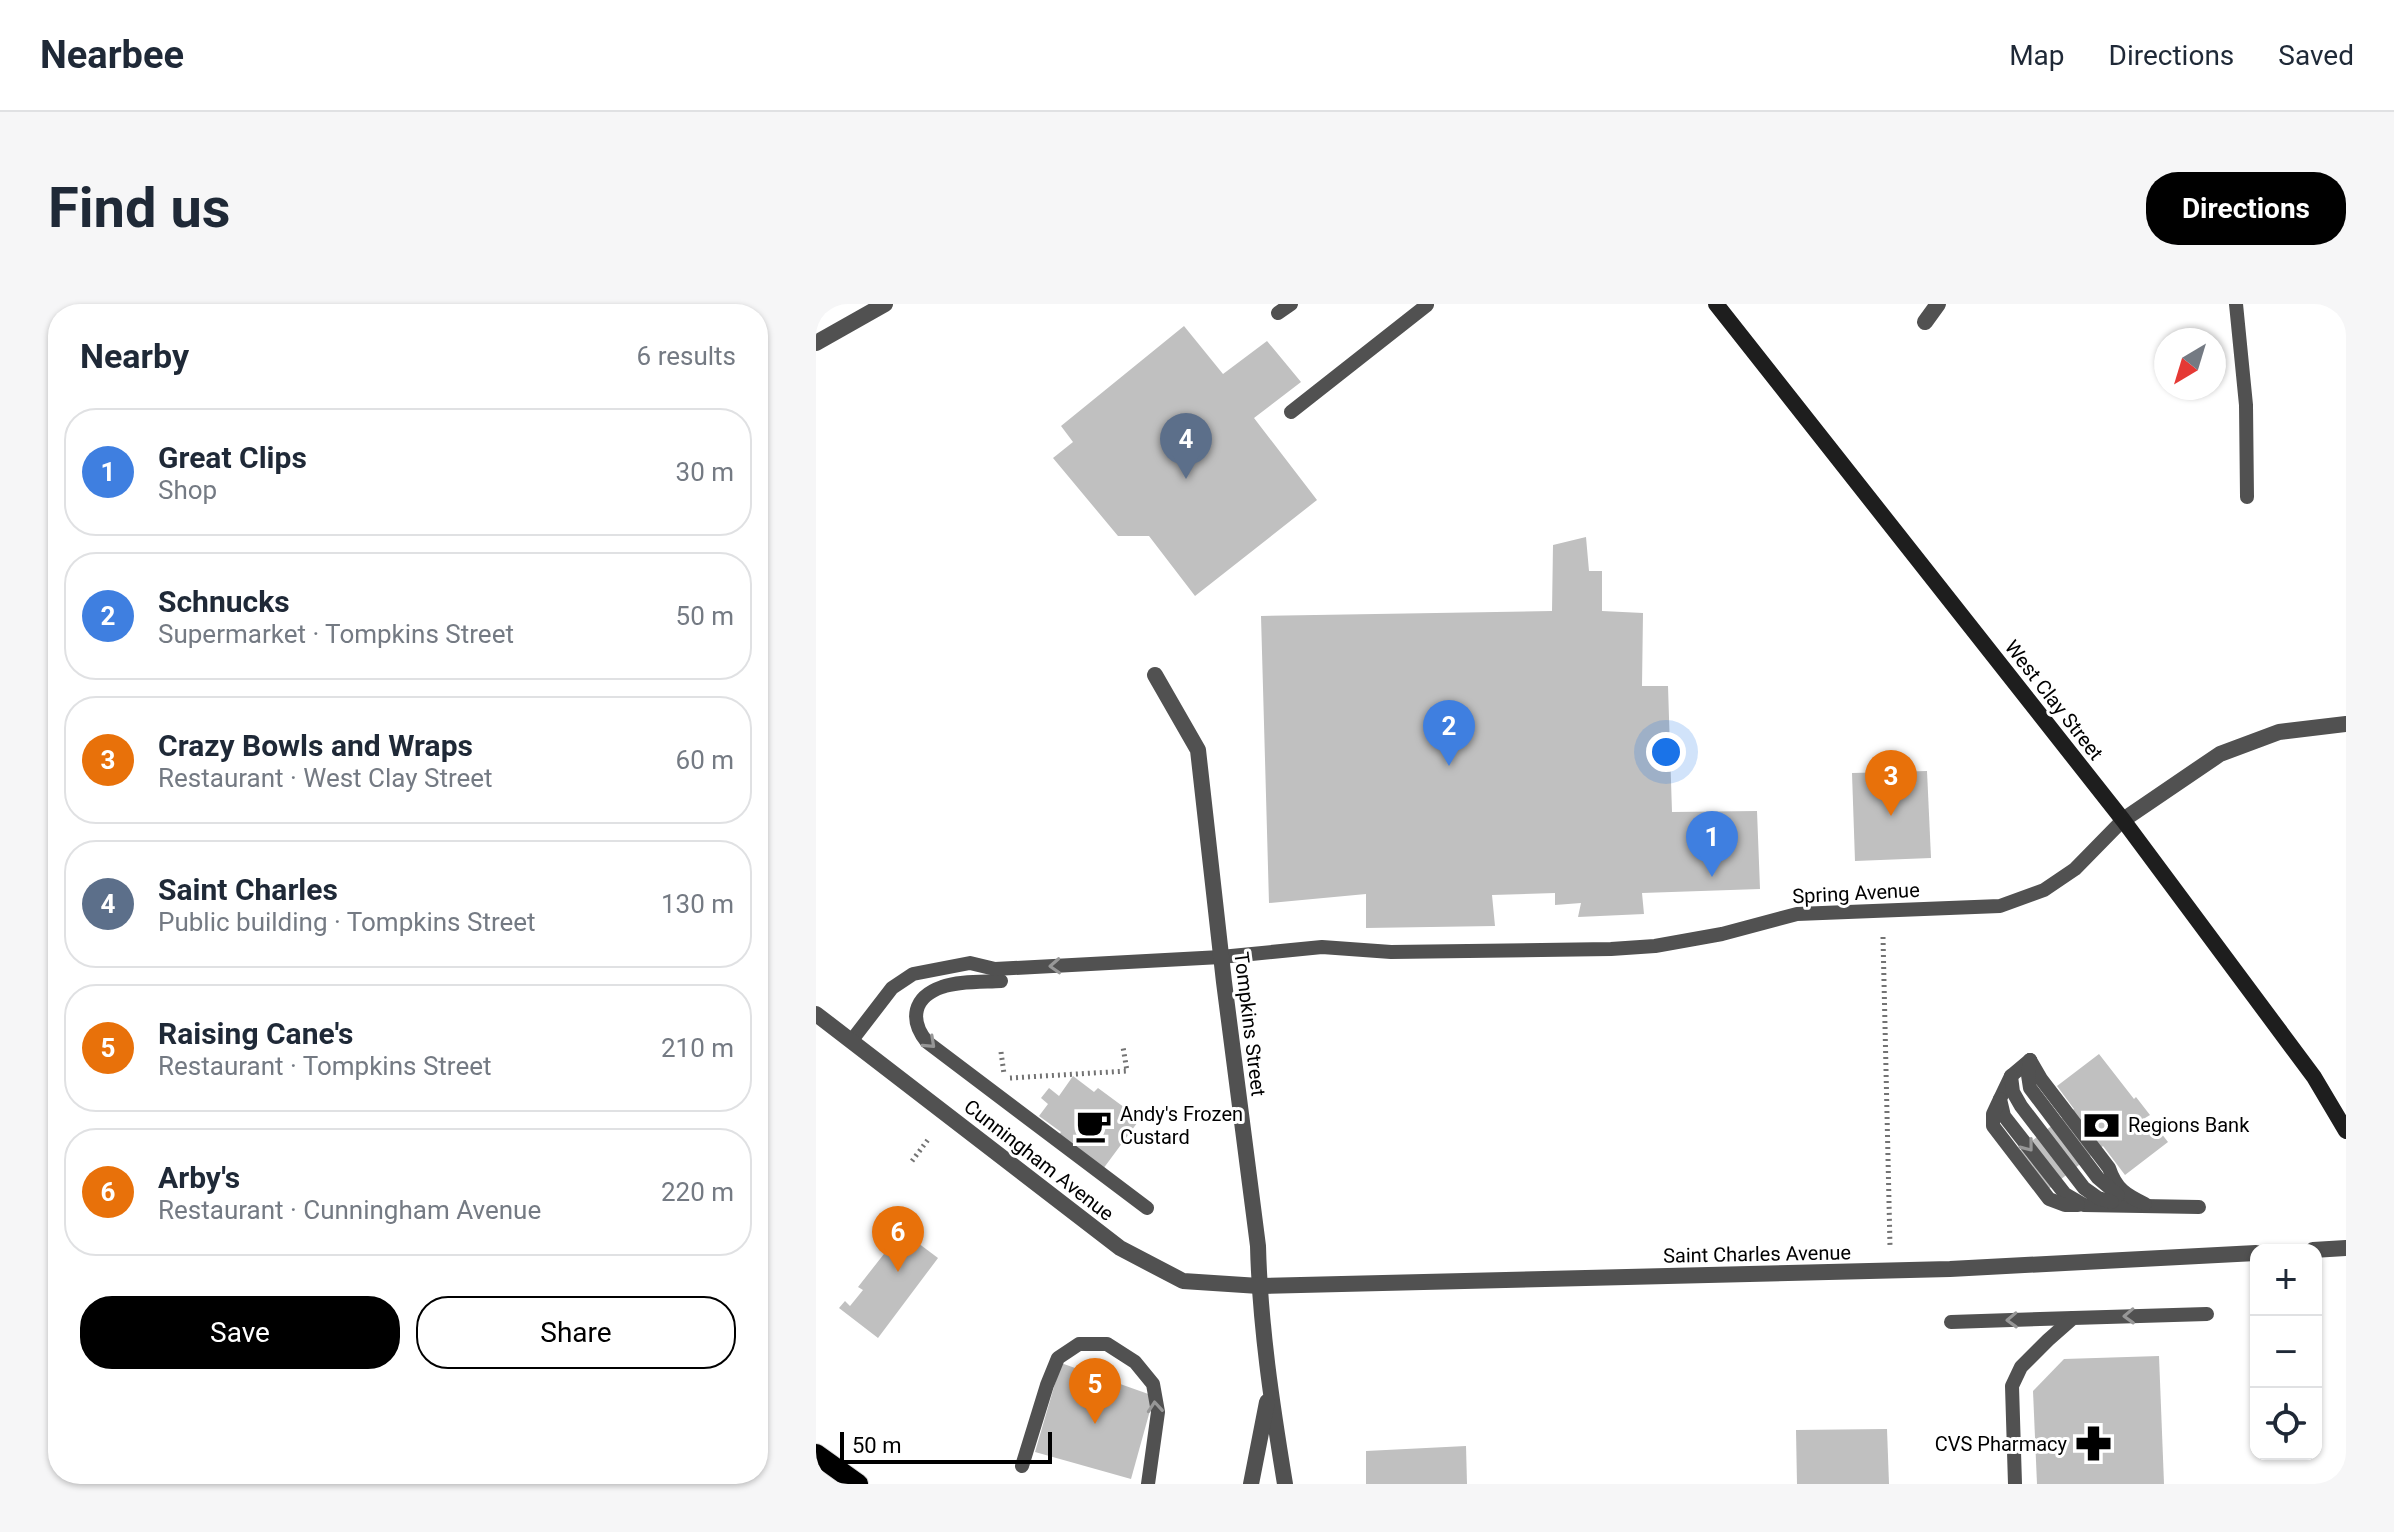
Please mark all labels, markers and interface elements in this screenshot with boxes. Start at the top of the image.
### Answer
text: Nearbee [40,33,184,77]
text: Map [2009,39,2065,72]
text: Directions [2109,39,2234,72]
text: Saved [2278,39,2354,72]
button: Directions [2146,172,2346,245]
text: Find us [48,175,231,241]
north arrow [2154,328,2226,400]
text: Nearby [80,336,189,376]
text: 6 results [637,341,736,371]
pin: 4 [1160,413,1212,479]
text: Great Clips [158,440,307,475]
text: 1 [101,457,115,487]
text: 30 m [676,457,734,487]
text: Shop [158,475,217,505]
text: Schnucks [158,584,290,619]
text: 2 [101,601,115,631]
text: 50 m [676,601,734,631]
text: Supermarket · Tompkins Street [158,619,514,649]
street label: West Clay Street [2000,635,2108,765]
pin: 2 [1423,700,1475,766]
text: Crazy Bowls and Wraps [158,728,473,763]
your location [1646,732,1686,772]
text: 3 [101,745,115,775]
text: 60 m [676,745,734,775]
pin: 3 [1865,750,1917,816]
text: Restaurant · West Clay Street [158,763,493,793]
pin: 1 [1686,811,1738,877]
text: Saint Charles [158,872,338,907]
street label: Spring Avenue [1792,878,1920,908]
text: 4 [101,889,115,919]
text: 130 m [661,889,734,919]
text: Public building · Tompkins Street [158,907,536,937]
street label: Tompkins Street [1229,950,1271,1098]
one-way arrow [1048,957,1061,974]
text: Raising Cane's [158,1016,353,1051]
text: 5 [101,1033,115,1063]
text: 210 m [661,1033,734,1063]
one-way arrow [921,1033,935,1048]
text: Restaurant · Tompkins Street [158,1051,492,1081]
street label: Cunningham Avenue [959,1094,1119,1226]
place label: Andy's Frozen Custard [1120,1102,1243,1149]
bank icon: Regions Bank [2083,1106,2121,1144]
cafe icon: Andy's Frozen Custard [1075,1107,1113,1145]
place label: Regions Bank [2128,1113,2250,1137]
one-way arrow [2018,1137,2032,1152]
text: Arby's [158,1160,240,1195]
text: 6 [101,1177,115,1207]
text: 220 m [661,1177,734,1207]
text: Restaurant · Cunningham Avenue [158,1195,541,1225]
pin: 6 [872,1206,924,1272]
street label: Saint Charles Avenue [1663,1240,1851,1268]
map controls [2250,1244,2322,1460]
button: + [2250,1244,2322,1316]
button: Save [80,1296,400,1369]
button: Share [416,1296,736,1369]
one-way arrow [2122,1308,2135,1325]
one-way arrow [2005,1311,2018,1329]
button: − [2250,1316,2322,1388]
pin: 5 [1069,1358,1121,1424]
button: locate [2250,1388,2322,1460]
one-way arrow [1147,1400,1164,1413]
pharmacy icon: CVS Pharmacy [2074,1425,2112,1463]
scale bar [840,1428,1052,1464]
place label: CVS Pharmacy [1935,1432,2068,1456]
text: 50 m [852,1433,901,1458]

